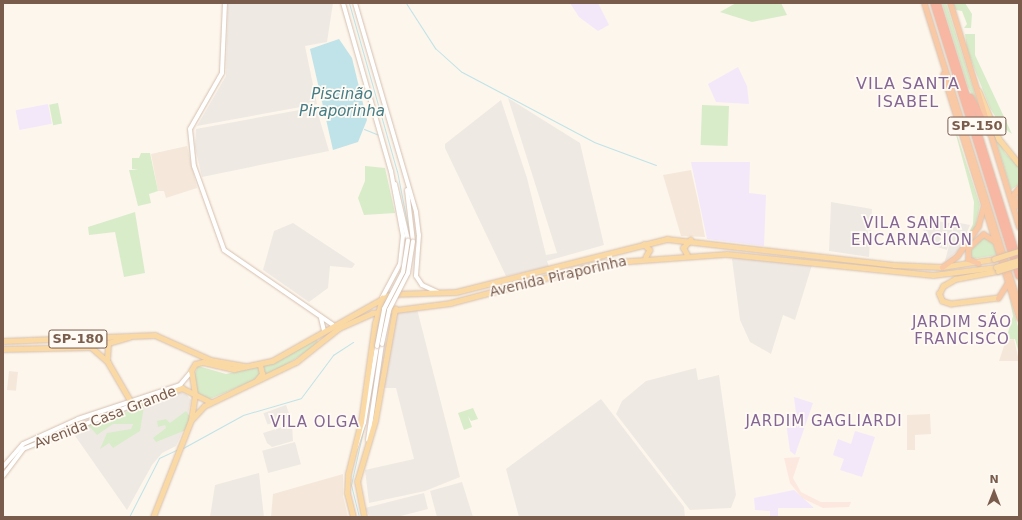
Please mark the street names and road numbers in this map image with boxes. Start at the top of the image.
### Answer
road number: SP-150 [947,115,1007,137]
street label: Avenida Piraporinha [488,252,628,300]
road number: SP-180 [48,328,108,350]
street label: Avenida Casa Grande [32,382,178,452]

